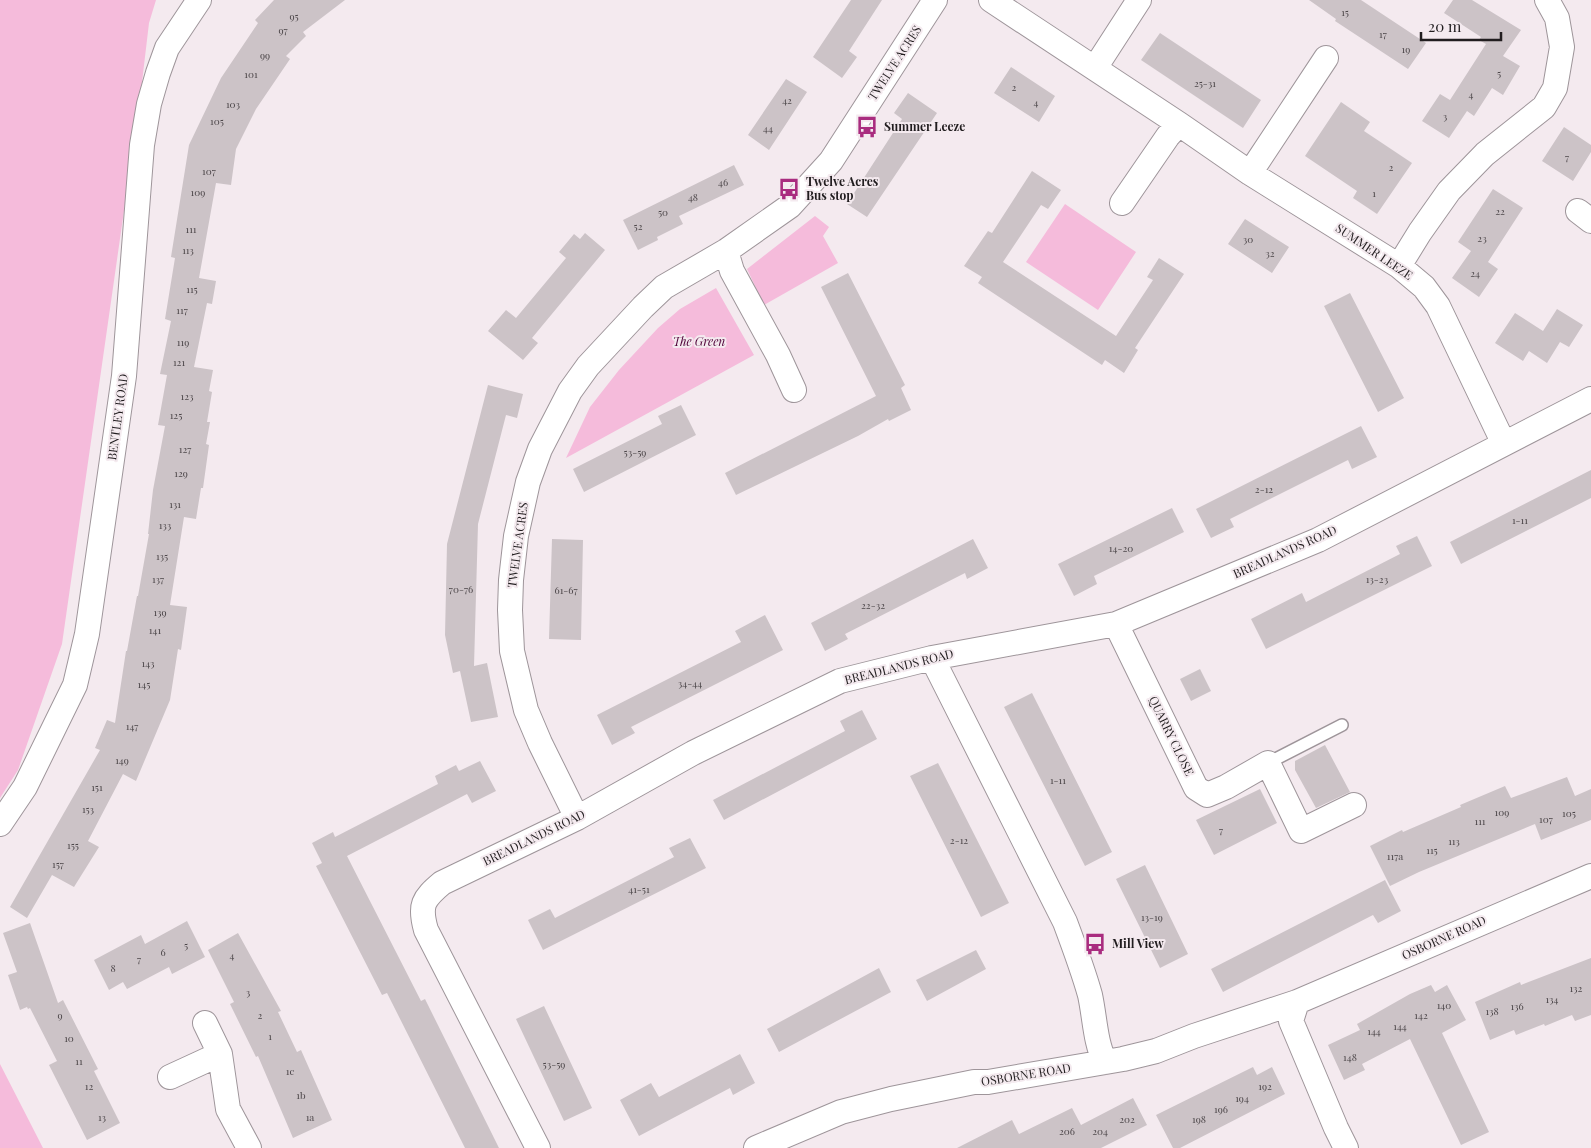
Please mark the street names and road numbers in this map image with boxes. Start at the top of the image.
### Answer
street label: TWELVE ACRES [864,22,924,103]
street label: SUMMER LEEZE [1333,219,1416,283]
street label: BENTLEY ROAD [103,372,131,461]
street label: TWELVE ACRES [503,501,531,589]
street label: BREADLANDS ROAD [1230,521,1339,581]
street label: BREADLANDS ROAD [843,645,955,687]
street label: QUARRY CLOSE [1146,693,1198,778]
street label: BREADLANDS ROAD [480,805,588,869]
street label: OSBORNE ROAD [1399,911,1489,963]
street label: OSBORNE ROAD [980,1059,1072,1089]

